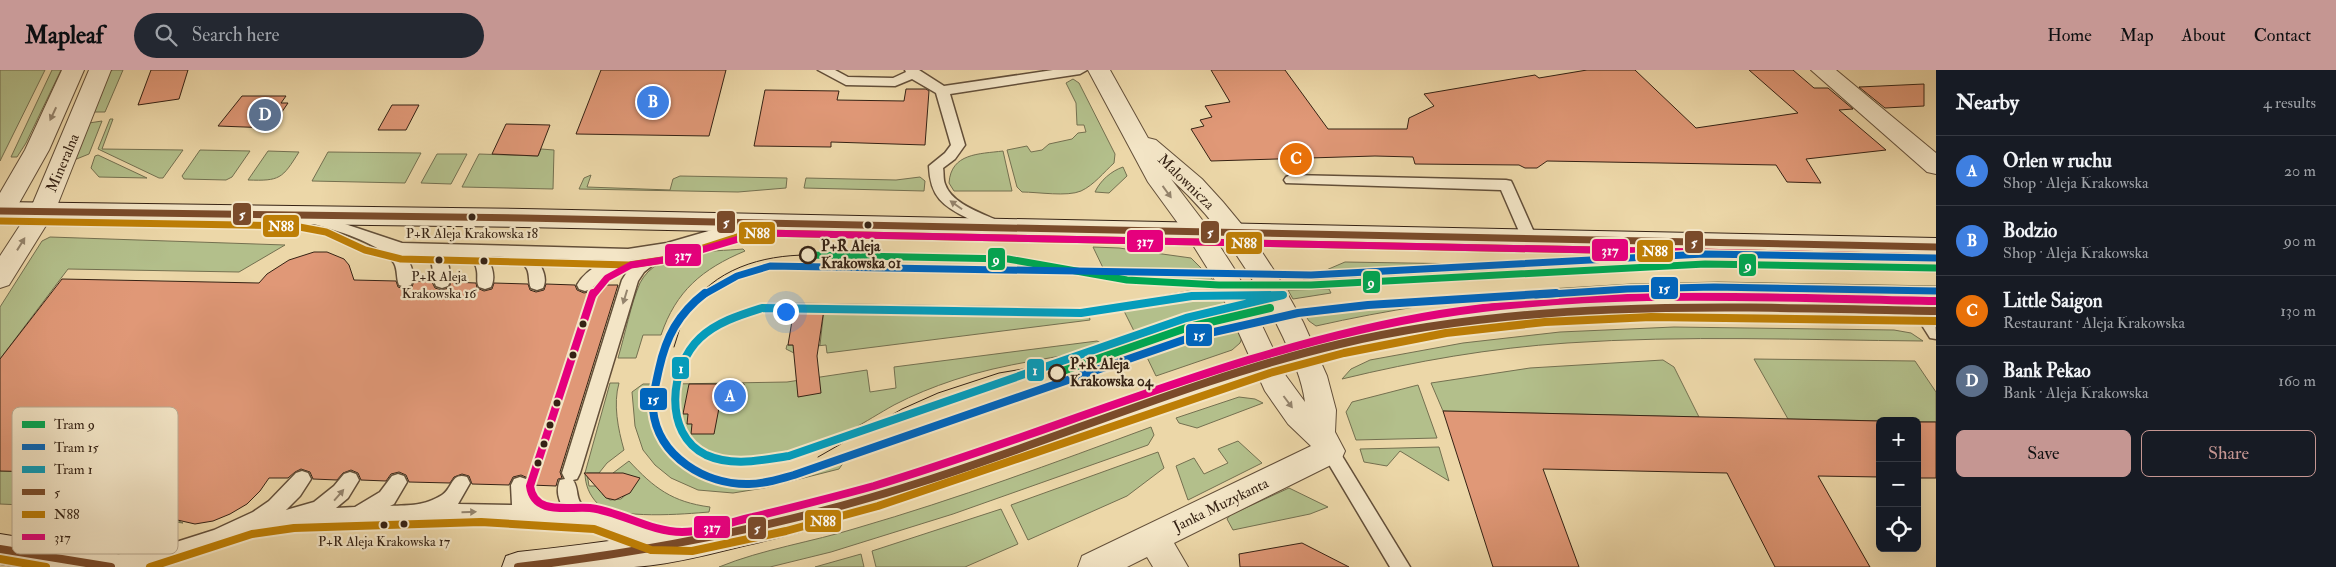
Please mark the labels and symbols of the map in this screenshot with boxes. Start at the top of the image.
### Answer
pin: B [637,83,669,121]
pin: D [249,96,281,134]
one-way arrow [49,107,57,121]
street label: Mineralna [42,130,84,195]
pin: C [1280,140,1312,178]
street label: Malownicza [1154,150,1219,214]
one-way arrow [1161,185,1172,198]
one-way arrow [949,200,963,210]
line badge: 5 [232,202,252,226]
text: 5 [239,206,246,223]
line badge: 5 [716,210,736,234]
marker: P+R Aleja Krakowska 18 [467,212,477,222]
line badge: N88 [262,214,300,238]
text: 5 [723,214,730,231]
text: N88 [267,218,294,235]
unlabelled marker [863,220,873,230]
line badge: 5 [1200,220,1220,244]
line badge: N88 [738,221,776,245]
text: 5 [1207,224,1214,241]
place label: P+R Aleja Krakowska 18 [406,225,539,242]
text: N88 [743,225,770,242]
line badge: 317 [1126,229,1164,253]
line badge: 5 [1684,230,1704,254]
line badge: N88 [1225,231,1263,255]
text: 317 [1137,233,1154,250]
text: 5 [1691,234,1698,251]
text: N88 [1230,235,1257,252]
place label: P+R Aleja Krakowska 01 [821,237,901,273]
one-way arrow [16,238,26,251]
line badge: 317 [1591,238,1629,262]
line badge: N88 [1636,239,1674,263]
text: 317 [1602,242,1619,259]
line badge: 317 [664,243,702,267]
text: N88 [1641,243,1668,260]
marker: P+R Aleja Krakowska 01 [799,246,817,264]
text: 317 [675,247,692,264]
line badge: 9 [987,247,1006,271]
text: 9 [990,251,1000,268]
line badge: 9 [1738,253,1757,277]
marker: P+R Aleja Krakowska 16 [434,255,444,265]
unlabelled marker [479,256,489,266]
text: 9 [1742,257,1752,274]
place label: P+R Aleja Krakowska 16 [402,268,477,302]
line badge: 9 [1362,270,1381,294]
text: 9 [1365,274,1375,291]
line badge: 15 [1650,276,1679,300]
text: 15 [1658,280,1670,297]
one-way arrow [620,289,628,304]
your location [773,299,799,325]
unlabelled marker [578,319,588,329]
line badge: 15 [1185,323,1213,347]
text: 15 [1193,327,1205,344]
unlabelled marker [568,350,578,360]
place label: P+R Aleja Krakowska 04 [1070,355,1154,391]
line badge: 1 [671,356,690,380]
line badge: 1 [1026,358,1045,382]
text: 1 [679,360,684,377]
text: 1 [1033,362,1038,379]
marker: P+R Aleja Krakowska 04 [1048,364,1066,382]
pin: A [714,377,746,415]
line badge: 15 [639,387,668,411]
text: 15 [647,391,659,408]
one-way arrow [1283,395,1294,408]
unlabelled marker [552,398,562,408]
legend [12,407,178,554]
text: Tram 9 [54,416,95,433]
unlabelled marker [545,420,555,430]
text: Tram 15 [54,439,100,456]
unlabelled marker [539,439,549,449]
unlabelled marker [533,458,543,468]
text: Tram 1 [54,461,93,478]
street label: Janka Muzykanta [1169,473,1273,538]
text: 5 [54,484,61,501]
one-way arrow [333,489,345,501]
text: N88 [54,506,80,523]
one-way arrow [462,508,478,516]
line badge: N88 [804,509,842,533]
text: N88 [809,513,836,530]
line badge: 317 [693,515,731,539]
line badge: 5 [747,516,767,540]
unlabelled marker [399,519,409,529]
text: 317 [704,519,721,536]
marker: P+R Aleja Krakowska 17 [379,520,389,530]
text: 5 [754,520,761,537]
text: 317 [54,529,71,546]
place label: P+R Aleja Krakowska 17 [318,533,451,550]

